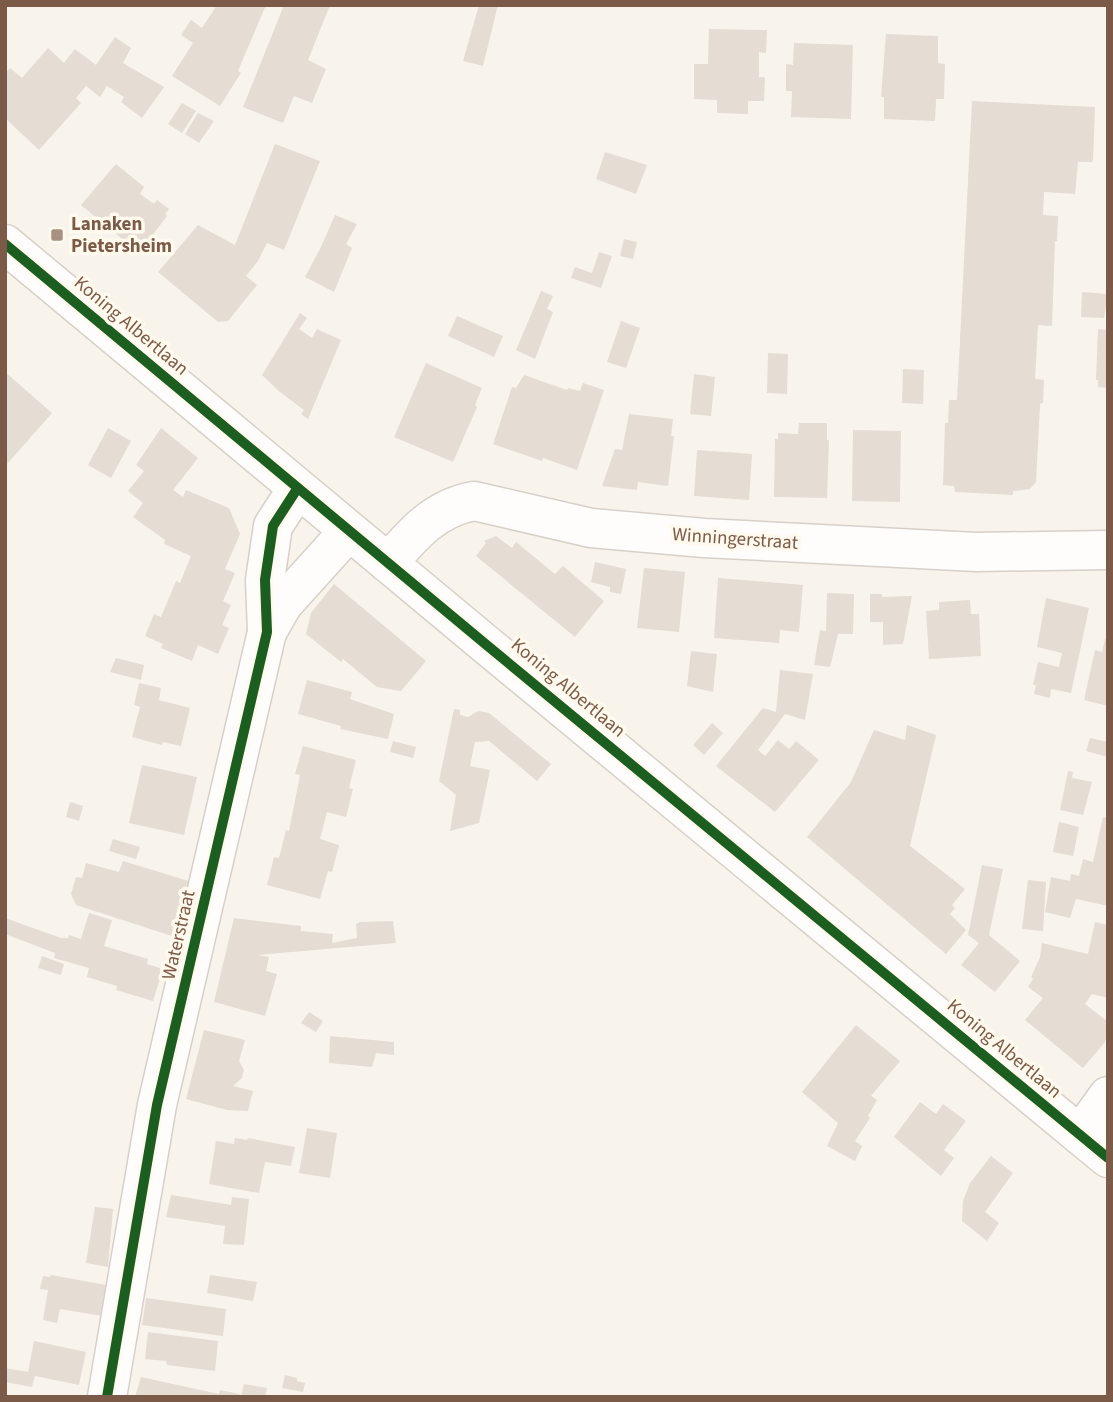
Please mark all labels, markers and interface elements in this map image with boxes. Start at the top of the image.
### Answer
place label: Lanaken Pietersheim [71,211,172,260]
marker: Lanaken Pietersheim [49,227,65,243]
street label: Koning Albertlaan [68,270,194,382]
street label: Winningerstraat [671,521,799,557]
street label: Koning Albertlaan [505,632,631,744]
street label: Waterstraat [156,887,203,983]
street label: Koning Albertlaan [941,993,1067,1105]

